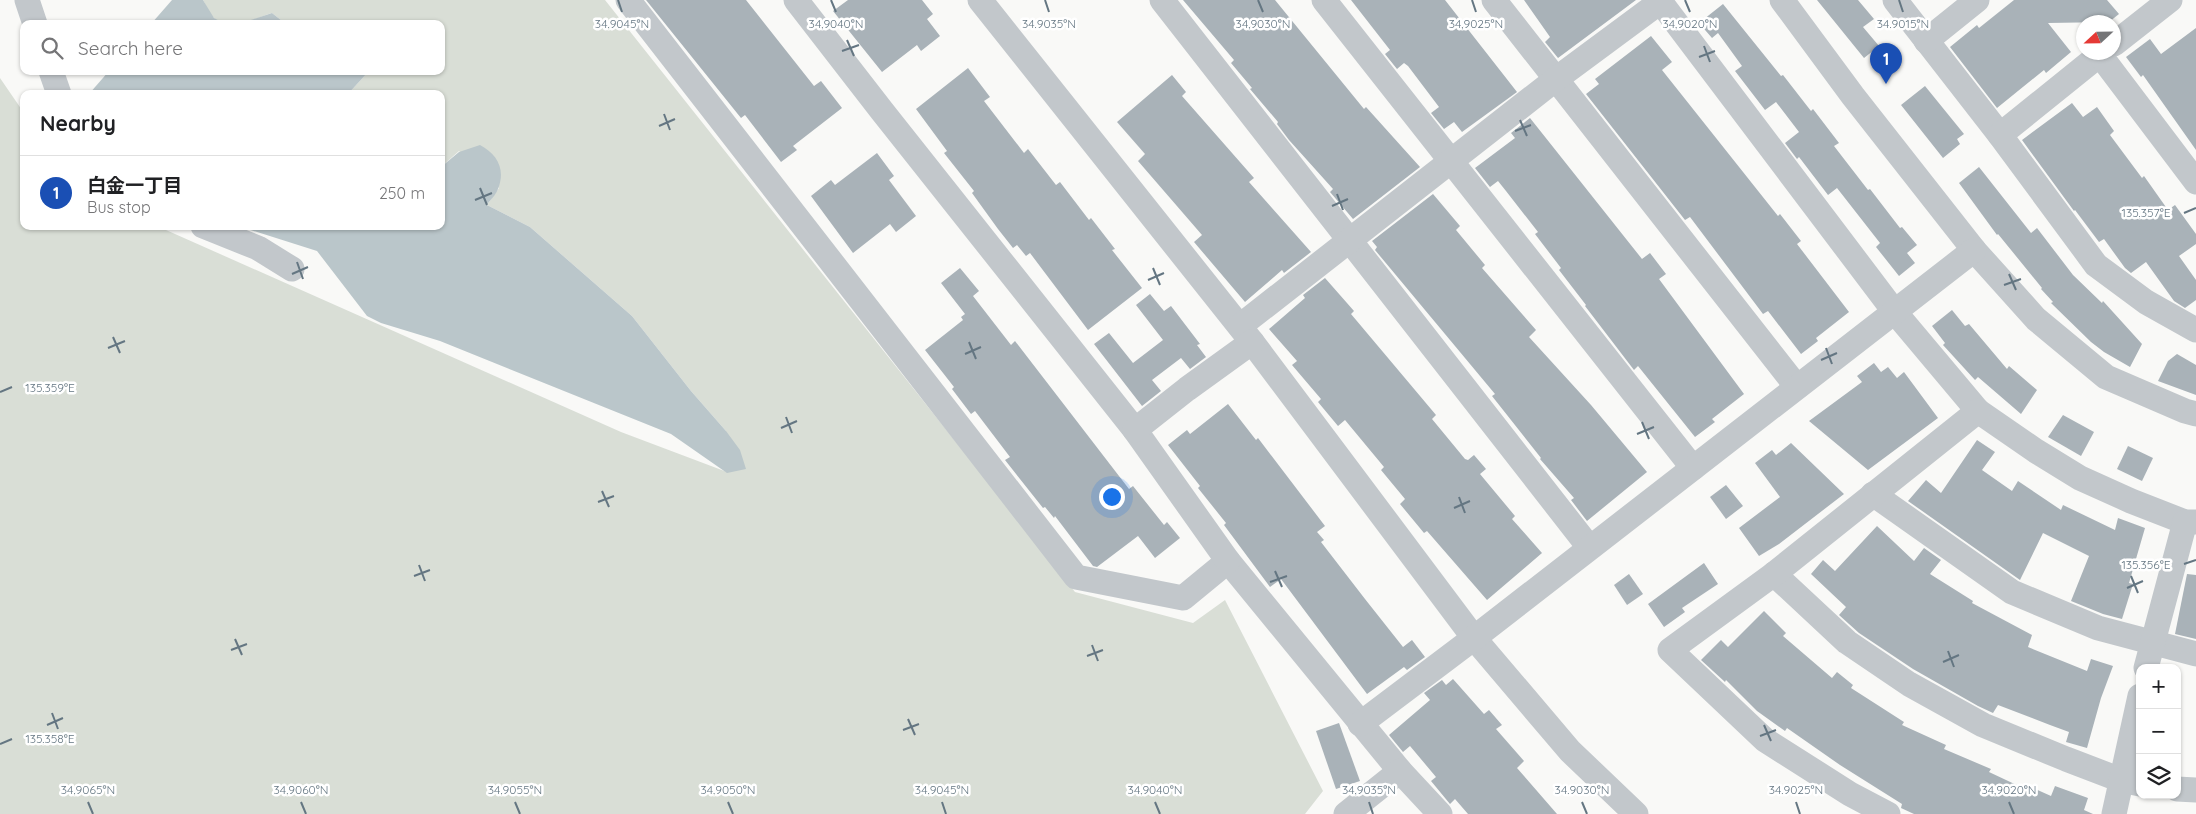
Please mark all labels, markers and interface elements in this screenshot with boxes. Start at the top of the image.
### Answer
north arrow [2076,15,2121,60]
text: 34.9045°N [595,16,649,31]
text: 34.9040°N [809,16,863,31]
text: 34.9035°N [1022,16,1076,31]
text: 34.9030°N [1236,16,1290,31]
text: 34.9025°N [1449,16,1503,31]
text: 34.9020°N [1662,16,1718,31]
text: 34.9015°N [1877,16,1929,31]
search box [20,20,445,75]
icon: search [38,34,66,62]
text: Search here [78,36,183,60]
pin: 1 [1870,43,1902,84]
text: Nearby [40,110,116,136]
text: 白金一丁目 [87,173,182,197]
text: 1 [53,183,59,203]
text: 250 m [379,183,425,203]
text: Bus stop [87,197,151,217]
text: 135.357°E [2122,205,2171,220]
text: 135.359°E [25,380,75,395]
your location [1099,484,1125,510]
text: 135.356°E [2121,557,2171,572]
map controls [2136,664,2181,799]
button: + [2136,664,2181,709]
button: − [2136,709,2181,754]
text: 135.358°E [25,731,75,746]
button: layers [2136,754,2181,799]
text: 34.9065°N [61,782,115,797]
text: 34.9060°N [274,782,328,797]
text: 34.9055°N [488,782,542,797]
text: 34.9050°N [700,782,756,797]
text: 34.9045°N [915,782,969,797]
text: 34.9040°N [1128,782,1182,797]
text: 34.9035°N [1342,782,1396,797]
text: 34.9030°N [1555,782,1609,797]
text: 34.9025°N [1769,782,1823,797]
text: 34.9020°N [1981,782,2037,797]

